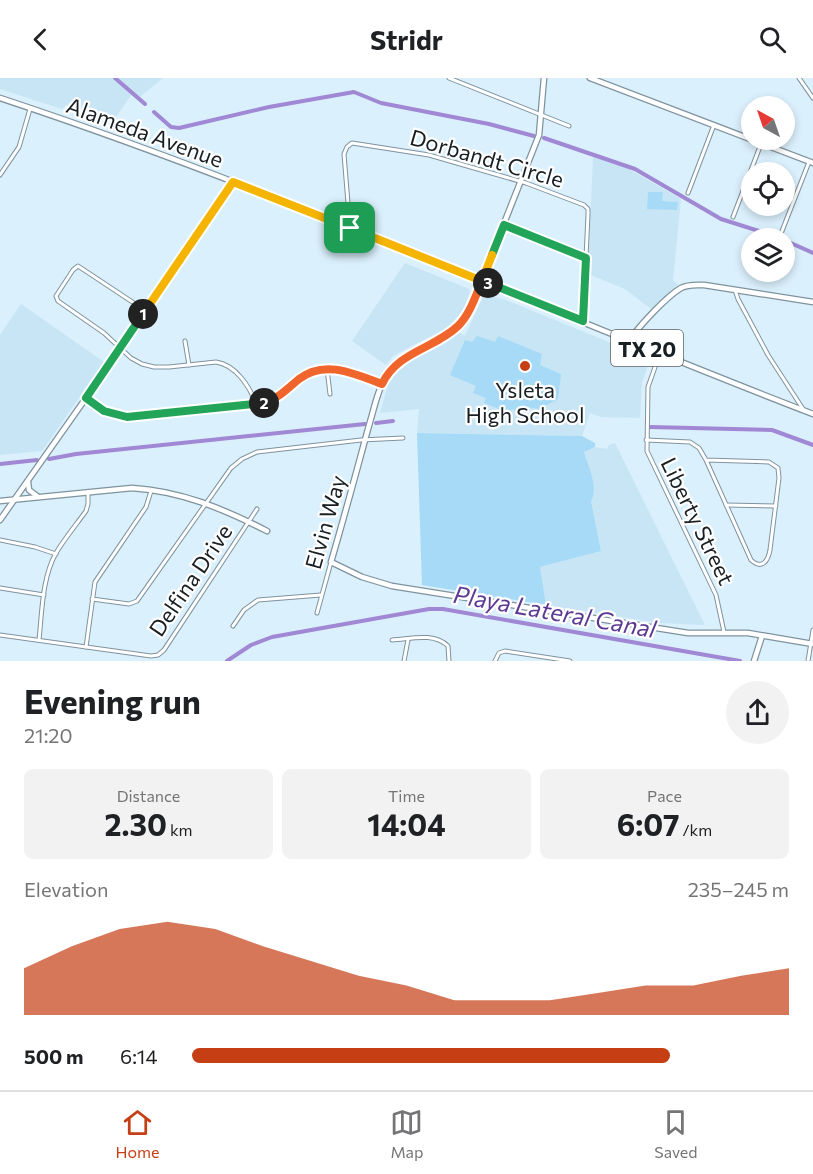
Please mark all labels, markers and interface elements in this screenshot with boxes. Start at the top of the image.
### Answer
icon: back [24,23,57,56]
text: Stridr [370,23,443,56]
icon: search [756,23,789,56]
street label: Alameda Avenue [63,91,227,173]
north arrow [741,96,795,150]
map controls [741,96,795,282]
street label: Dorbandt Circle [407,123,567,193]
button: locate [741,162,795,216]
pin [324,202,375,253]
icon: arrive [333,211,366,244]
button: layers [741,228,795,282]
pin: 3 [473,268,503,298]
text: 3 [483,273,493,292]
pin: 1 [128,299,158,329]
text: 1 [139,304,147,323]
road number: TX 20 [611,330,683,366]
marker: Ysleta High School [518,359,532,373]
place label: Ysleta High School [465,376,585,428]
pin: 2 [249,388,279,418]
text: 2 [259,393,269,412]
street label: Liberty Street [656,453,740,589]
street label: Elvin Way [299,472,351,572]
street label: Delfina Drive [143,519,237,641]
water label: Playa Lateral Canal [451,579,659,643]
text: Evening run [24,680,201,721]
button: share [726,681,789,744]
text: 21:20 [24,723,72,747]
text: Distance [117,786,180,805]
text: Time [388,786,425,805]
text: Pace [647,786,682,805]
text: 2.30 [104,805,167,842]
text: 14:04 [367,805,446,842]
text: 6:07 [617,805,679,842]
text: km [167,820,193,839]
text: /km [679,820,712,839]
text: Elevation [24,877,109,901]
text: 235–245 m [688,877,789,901]
text: 500 m [24,1044,84,1068]
text: 6:14 [120,1044,157,1068]
tab: Home [115,1106,159,1161]
tab: Map [390,1106,423,1161]
tab: Saved [654,1106,698,1161]

